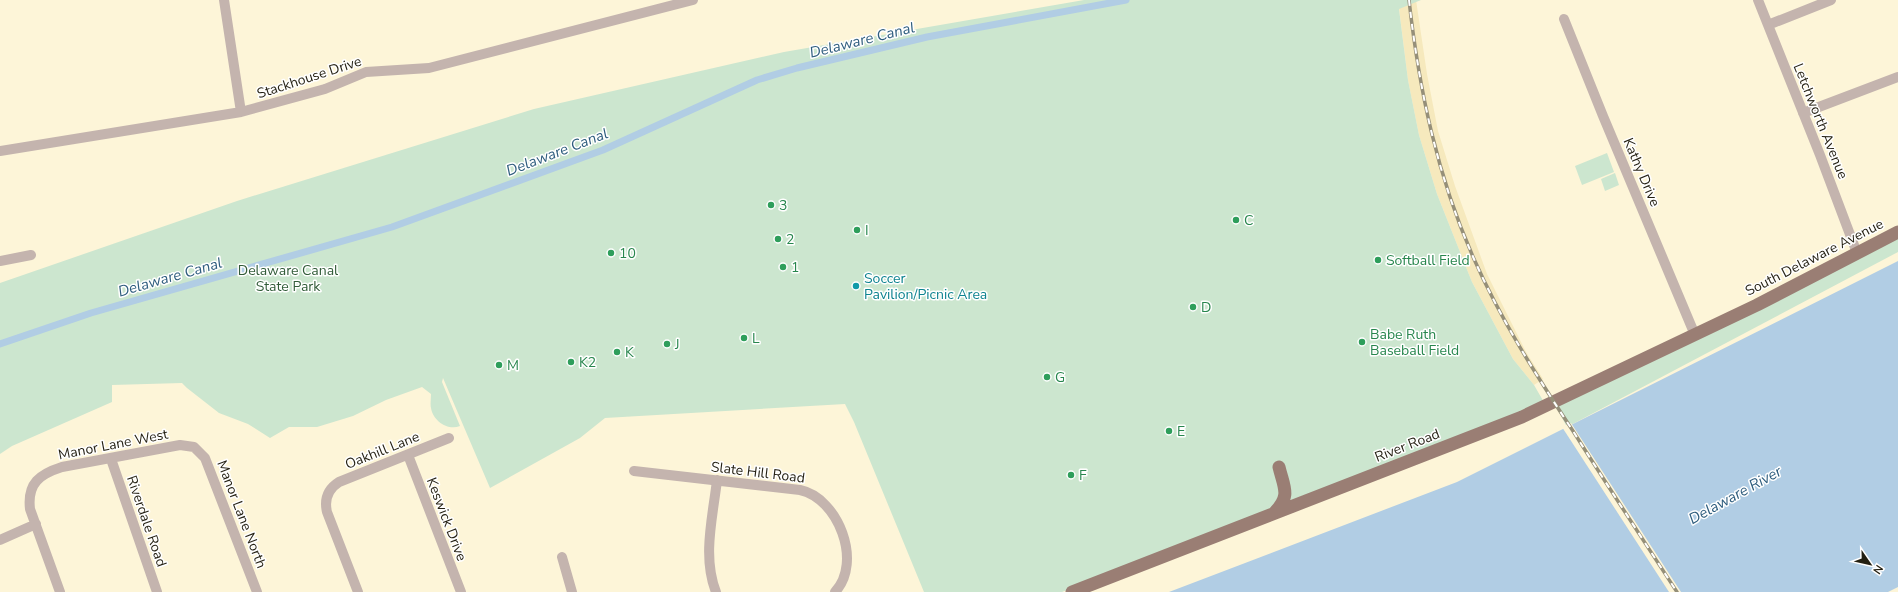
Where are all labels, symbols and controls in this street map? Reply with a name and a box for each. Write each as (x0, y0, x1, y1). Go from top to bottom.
water label: Delaware Canal (807, 17, 917, 63)
street label: Stackhouse Drive (254, 52, 364, 103)
street label: Letchworth Avenue (1789, 61, 1852, 182)
water label: Delaware Canal (503, 123, 611, 181)
street label: Kathy Drive (1619, 135, 1665, 209)
place label: 3 (779, 196, 787, 215)
marker: 3 (766, 200, 776, 210)
place label: C (1244, 211, 1253, 230)
street label: South Delaware Avenue (1742, 214, 1887, 301)
marker: C (1231, 215, 1241, 225)
place label: I (865, 221, 869, 240)
marker: I (852, 225, 862, 235)
place label: 2 (786, 230, 794, 249)
marker: 2 (773, 234, 783, 244)
place label: 10 (619, 244, 636, 263)
marker: 10 (606, 248, 616, 258)
place label: Softball Field (1386, 251, 1470, 270)
water label: Delaware Canal (115, 253, 225, 301)
marker: Softball Field (1373, 255, 1383, 265)
place label: 1 (791, 258, 799, 277)
park label: Delaware Canal State Park (238, 261, 339, 296)
marker: 1 (778, 262, 788, 272)
place label: Soccer Pavilion/Picnic Area (864, 269, 987, 304)
marker: Soccer Pavilion/Picnic Area (851, 281, 861, 291)
place label: D (1201, 298, 1211, 317)
marker: D (1188, 302, 1198, 312)
place label: Babe Ruth Baseball Field (1370, 325, 1459, 360)
place label: L (752, 329, 760, 348)
marker: L (739, 333, 749, 343)
place label: J (674, 335, 680, 354)
marker: Babe Ruth Baseball Field (1357, 337, 1367, 347)
marker: J (662, 339, 672, 349)
place label: K (625, 343, 634, 362)
marker: K (612, 347, 622, 357)
place label: K2 (579, 353, 596, 372)
place label: M (507, 356, 519, 375)
marker: K2 (566, 357, 576, 367)
marker: M (494, 360, 504, 370)
place label: G (1055, 368, 1065, 387)
marker: G (1042, 372, 1052, 382)
place label: E (1177, 422, 1185, 441)
street label: River Road (1372, 424, 1442, 467)
street label: Manor Lane West (57, 425, 170, 464)
marker: E (1164, 426, 1174, 436)
street label: Oakhill Lane (342, 427, 422, 474)
street label: Manor Lane North (212, 457, 271, 571)
street label: Slate Hill Road (710, 457, 806, 488)
water label: Delaware River (1685, 461, 1786, 529)
place label: F (1079, 466, 1087, 485)
marker: F (1066, 470, 1076, 480)
street label: Riverdale Road (122, 473, 171, 569)
street label: Keswick Drive (422, 475, 471, 564)
north arrow (1850, 544, 1890, 584)
text: N (1869, 562, 1886, 577)

